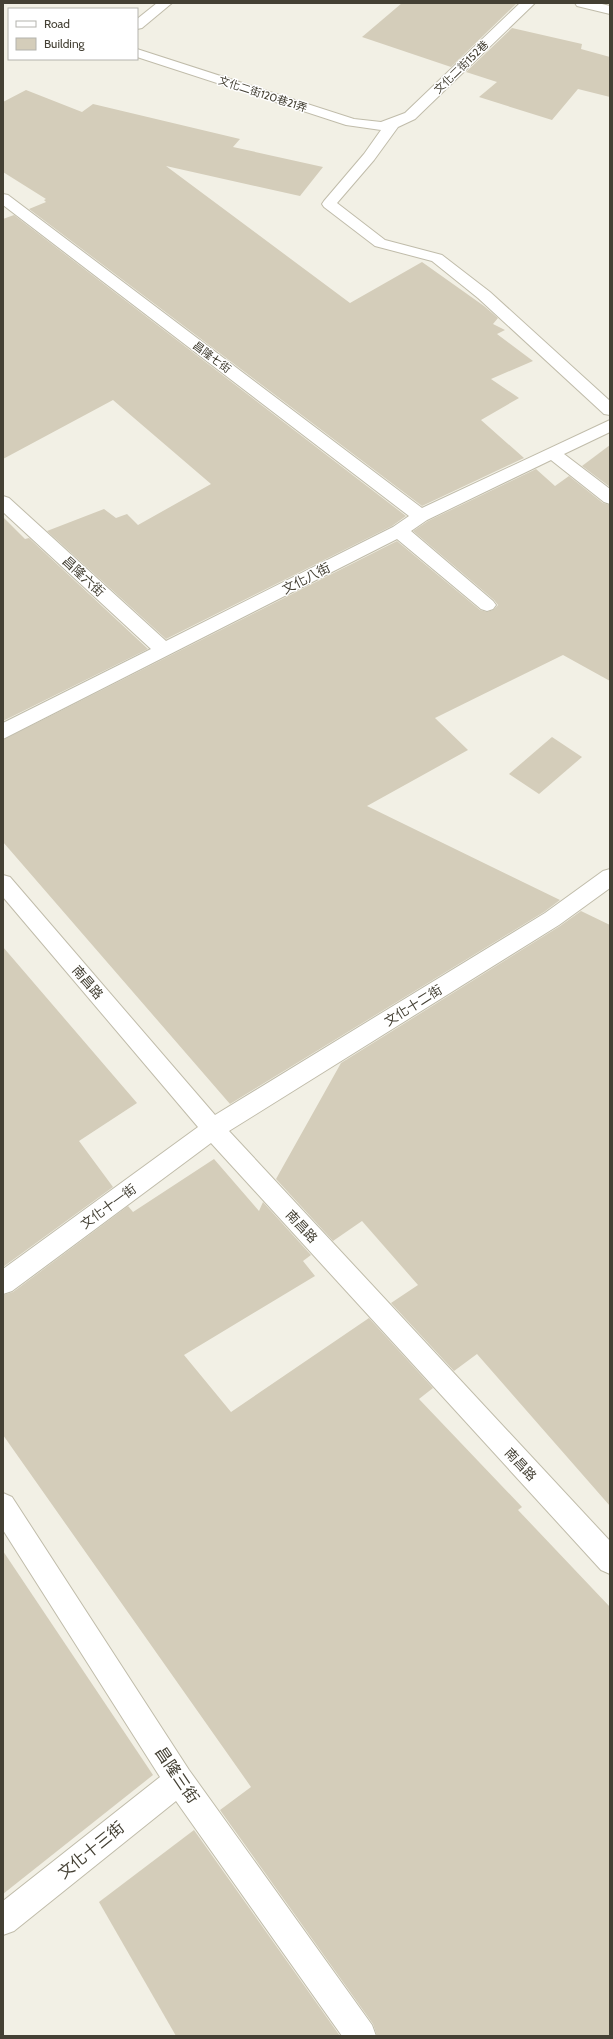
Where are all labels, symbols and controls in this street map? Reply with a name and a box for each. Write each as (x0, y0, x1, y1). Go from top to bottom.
legend (8, 8, 138, 60)
text: Road (44, 16, 70, 31)
text: Building (44, 36, 86, 51)
street label: 文化二街152巷 (431, 38, 491, 96)
street label: 文化二街120巷21弄 (217, 73, 309, 115)
street label: 昌隆七街 (190, 338, 234, 376)
street label: 昌隆六街 (60, 552, 108, 600)
street label: 文化八街 (279, 559, 333, 597)
street label: 南昌路 (69, 962, 107, 1002)
street label: 文化十二街 (381, 981, 445, 1029)
street label: 文化十一街 (77, 1180, 139, 1232)
street label: 南昌路 (283, 1206, 321, 1246)
street label: 南昌路 (502, 1444, 540, 1484)
street label: 昌隆三街 (151, 1743, 203, 1807)
street label: 文化十三街 (54, 1817, 128, 1883)

